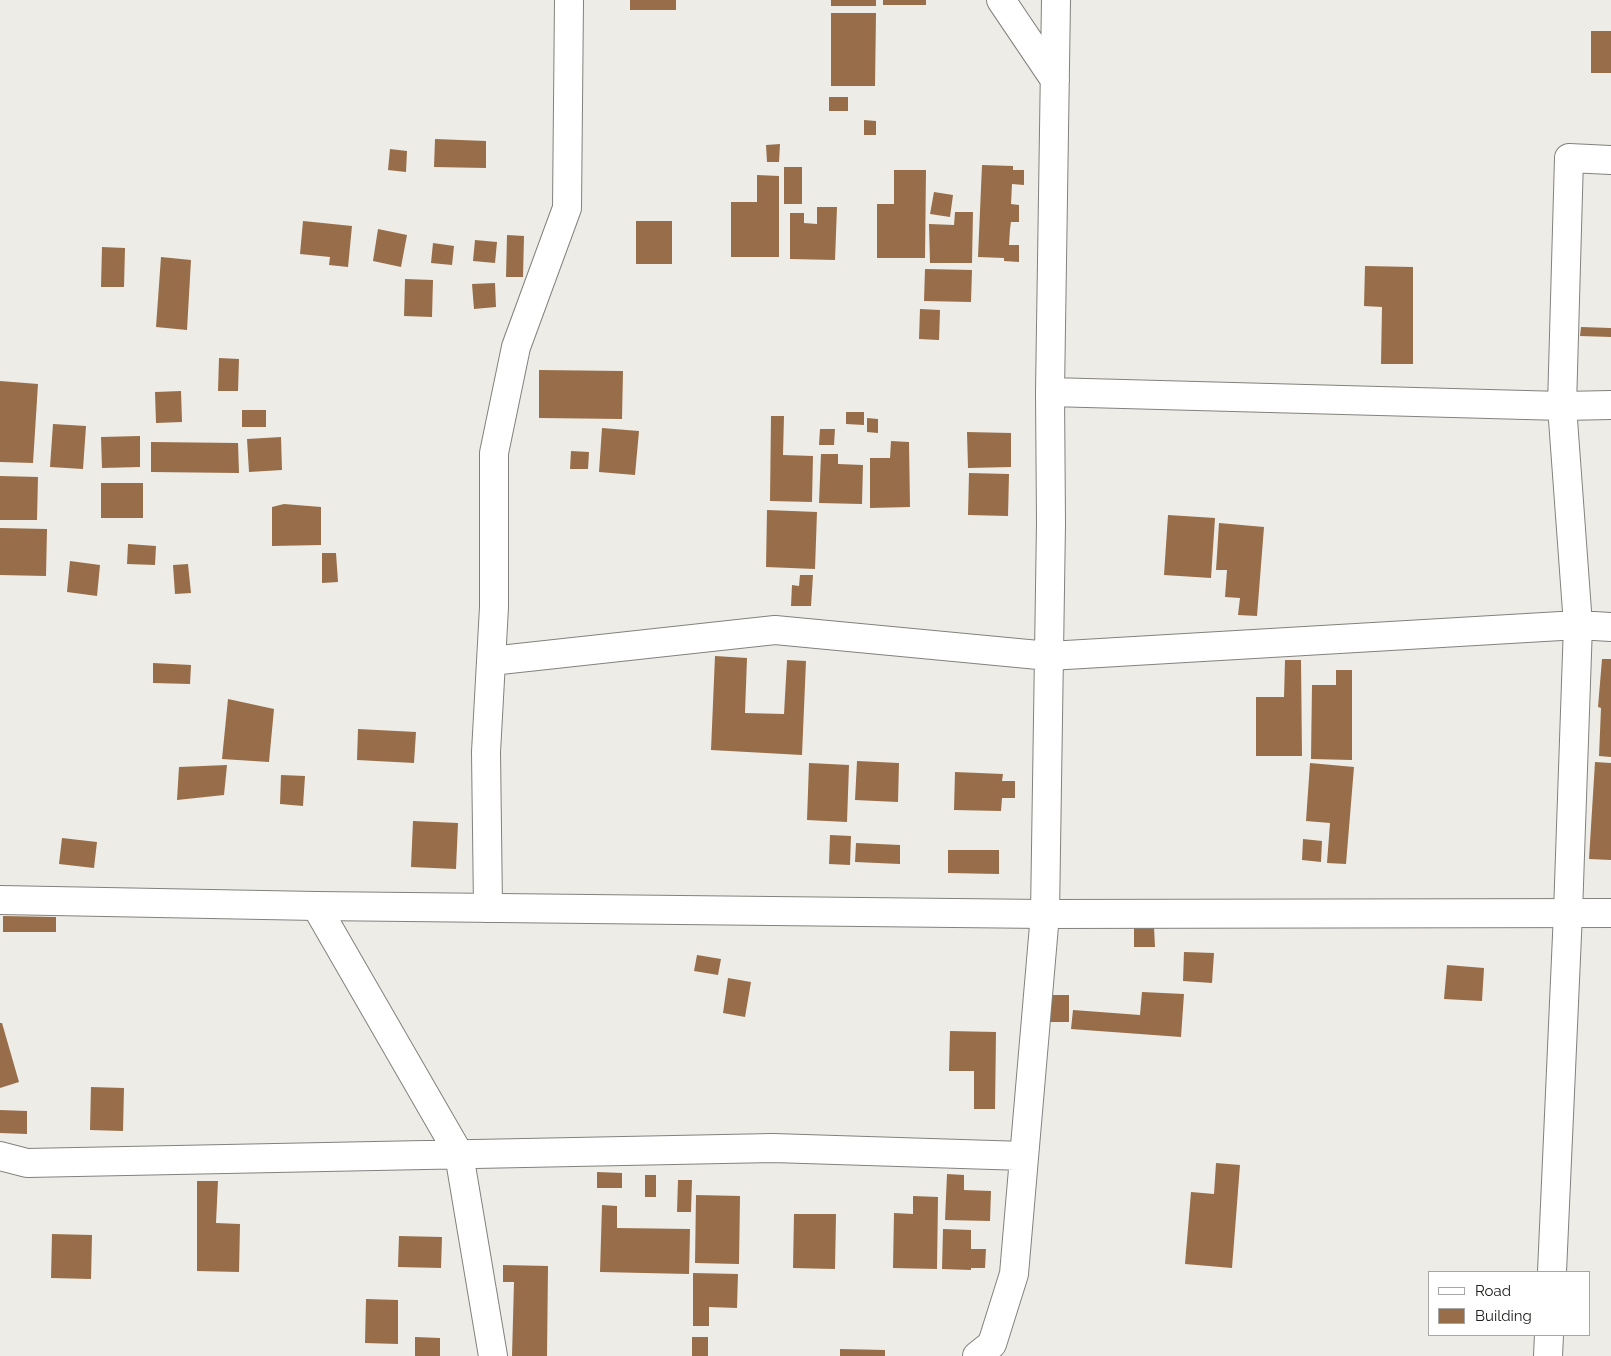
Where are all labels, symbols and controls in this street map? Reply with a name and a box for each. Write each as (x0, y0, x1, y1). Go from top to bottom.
legend (1428, 1271, 1591, 1336)
text: Road (1475, 1282, 1511, 1300)
text: Building (1475, 1307, 1532, 1325)

